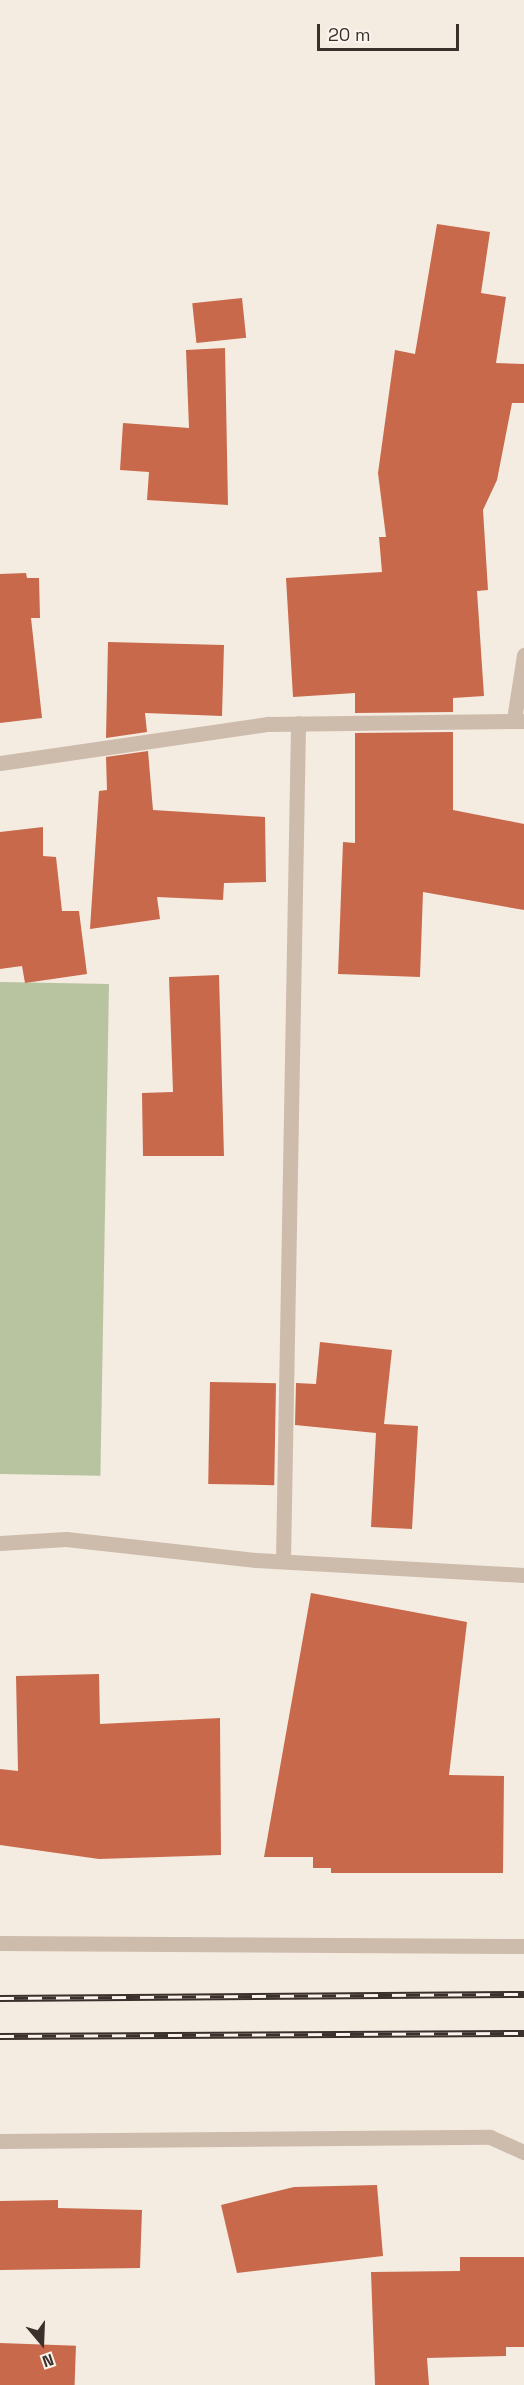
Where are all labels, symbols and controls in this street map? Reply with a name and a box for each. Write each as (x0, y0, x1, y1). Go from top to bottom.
scale bar (320, 12, 462, 50)
text: 20 m (328, 23, 371, 46)
north arrow (12, 2313, 72, 2373)
text: N (40, 2349, 57, 2372)

